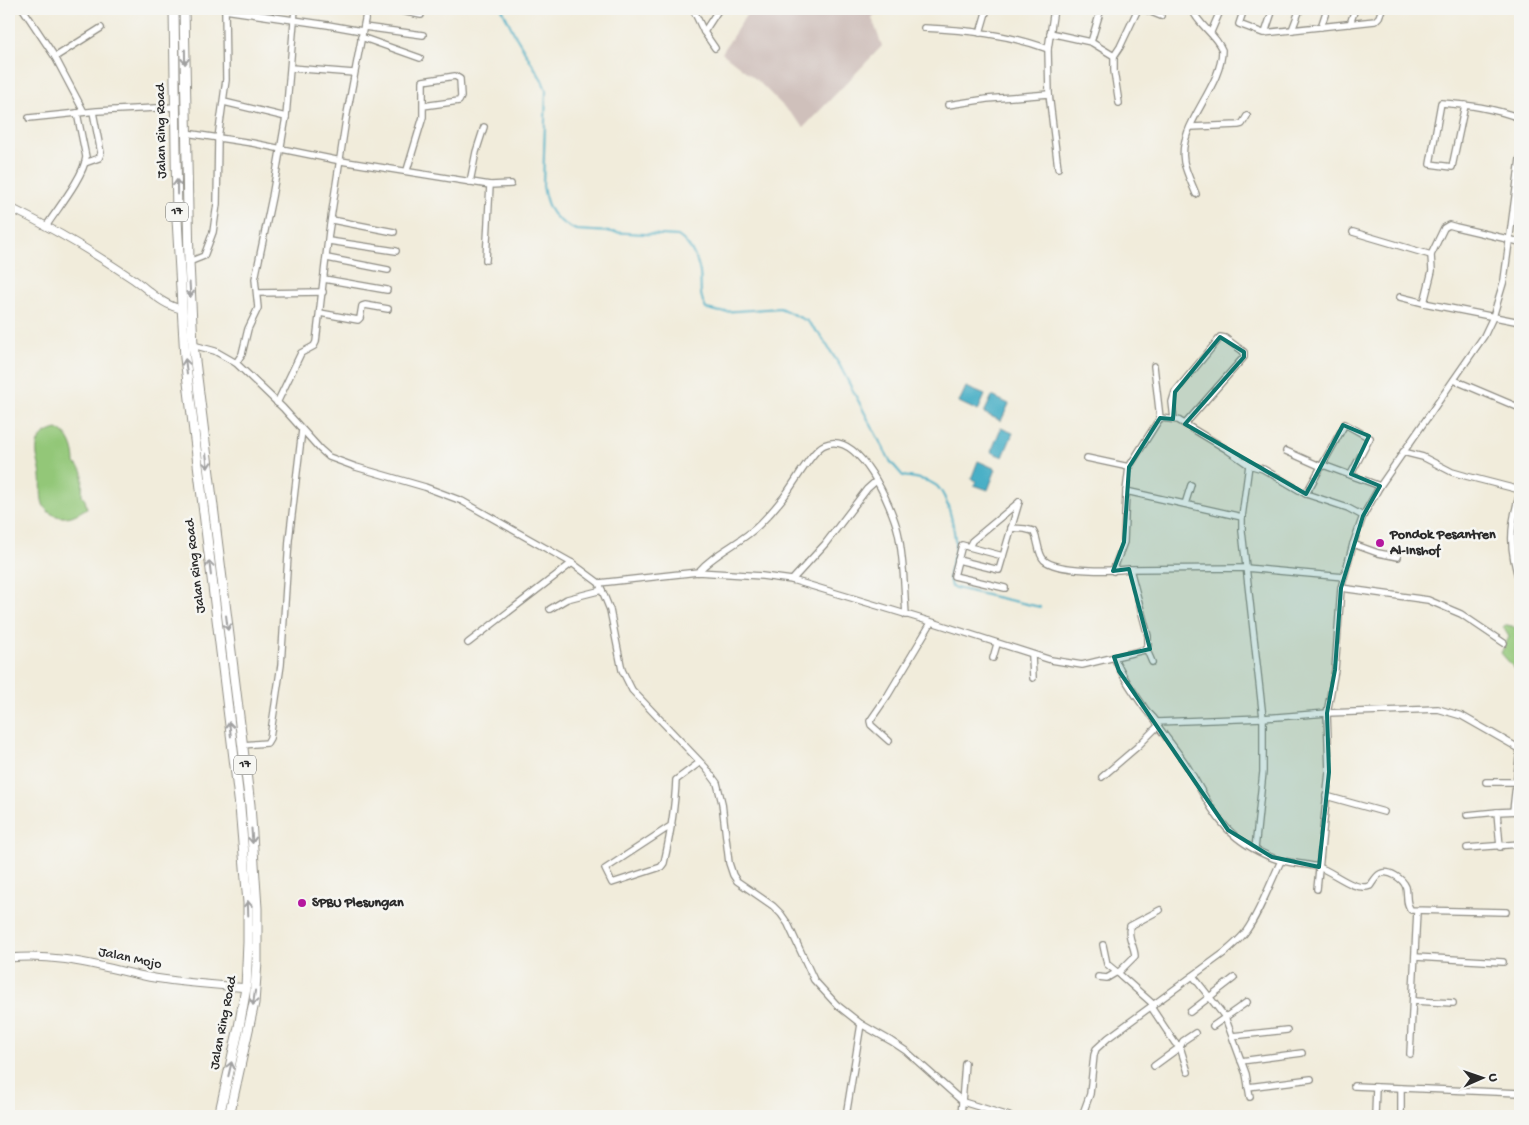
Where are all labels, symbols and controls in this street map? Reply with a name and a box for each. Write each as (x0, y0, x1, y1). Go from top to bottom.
one-way arrow (180, 49, 190, 65)
street label: Jalan Ring Road (153, 82, 171, 179)
one-way arrow (172, 179, 182, 195)
road number: 17 (166, 202, 188, 222)
one-way arrow (186, 282, 195, 298)
one-way arrow (181, 359, 191, 375)
one-way arrow (202, 453, 212, 469)
street label: Jalan Ring Road (182, 516, 210, 614)
place label: Pondok Pesantren Al-Inshof (1389, 527, 1496, 560)
marker: Pondok Pesantren Al-Inshof (1374, 537, 1386, 549)
one-way arrow (205, 560, 215, 576)
one-way arrow (222, 614, 232, 630)
one-way arrow (225, 721, 235, 737)
road number: 17 (234, 756, 256, 774)
one-way arrow (248, 828, 257, 844)
place label: SPBU Plesungan (312, 895, 404, 912)
marker: SPBU Plesungan (296, 897, 308, 909)
one-way arrow (243, 900, 252, 916)
street label: Jalan Mojo (97, 944, 163, 974)
street label: Jalan Ring Road (207, 973, 242, 1071)
one-way arrow (249, 990, 259, 1006)
north arrow (1456, 1052, 1506, 1102)
one-way arrow (226, 1061, 235, 1077)
text: U (1484, 1073, 1501, 1082)

